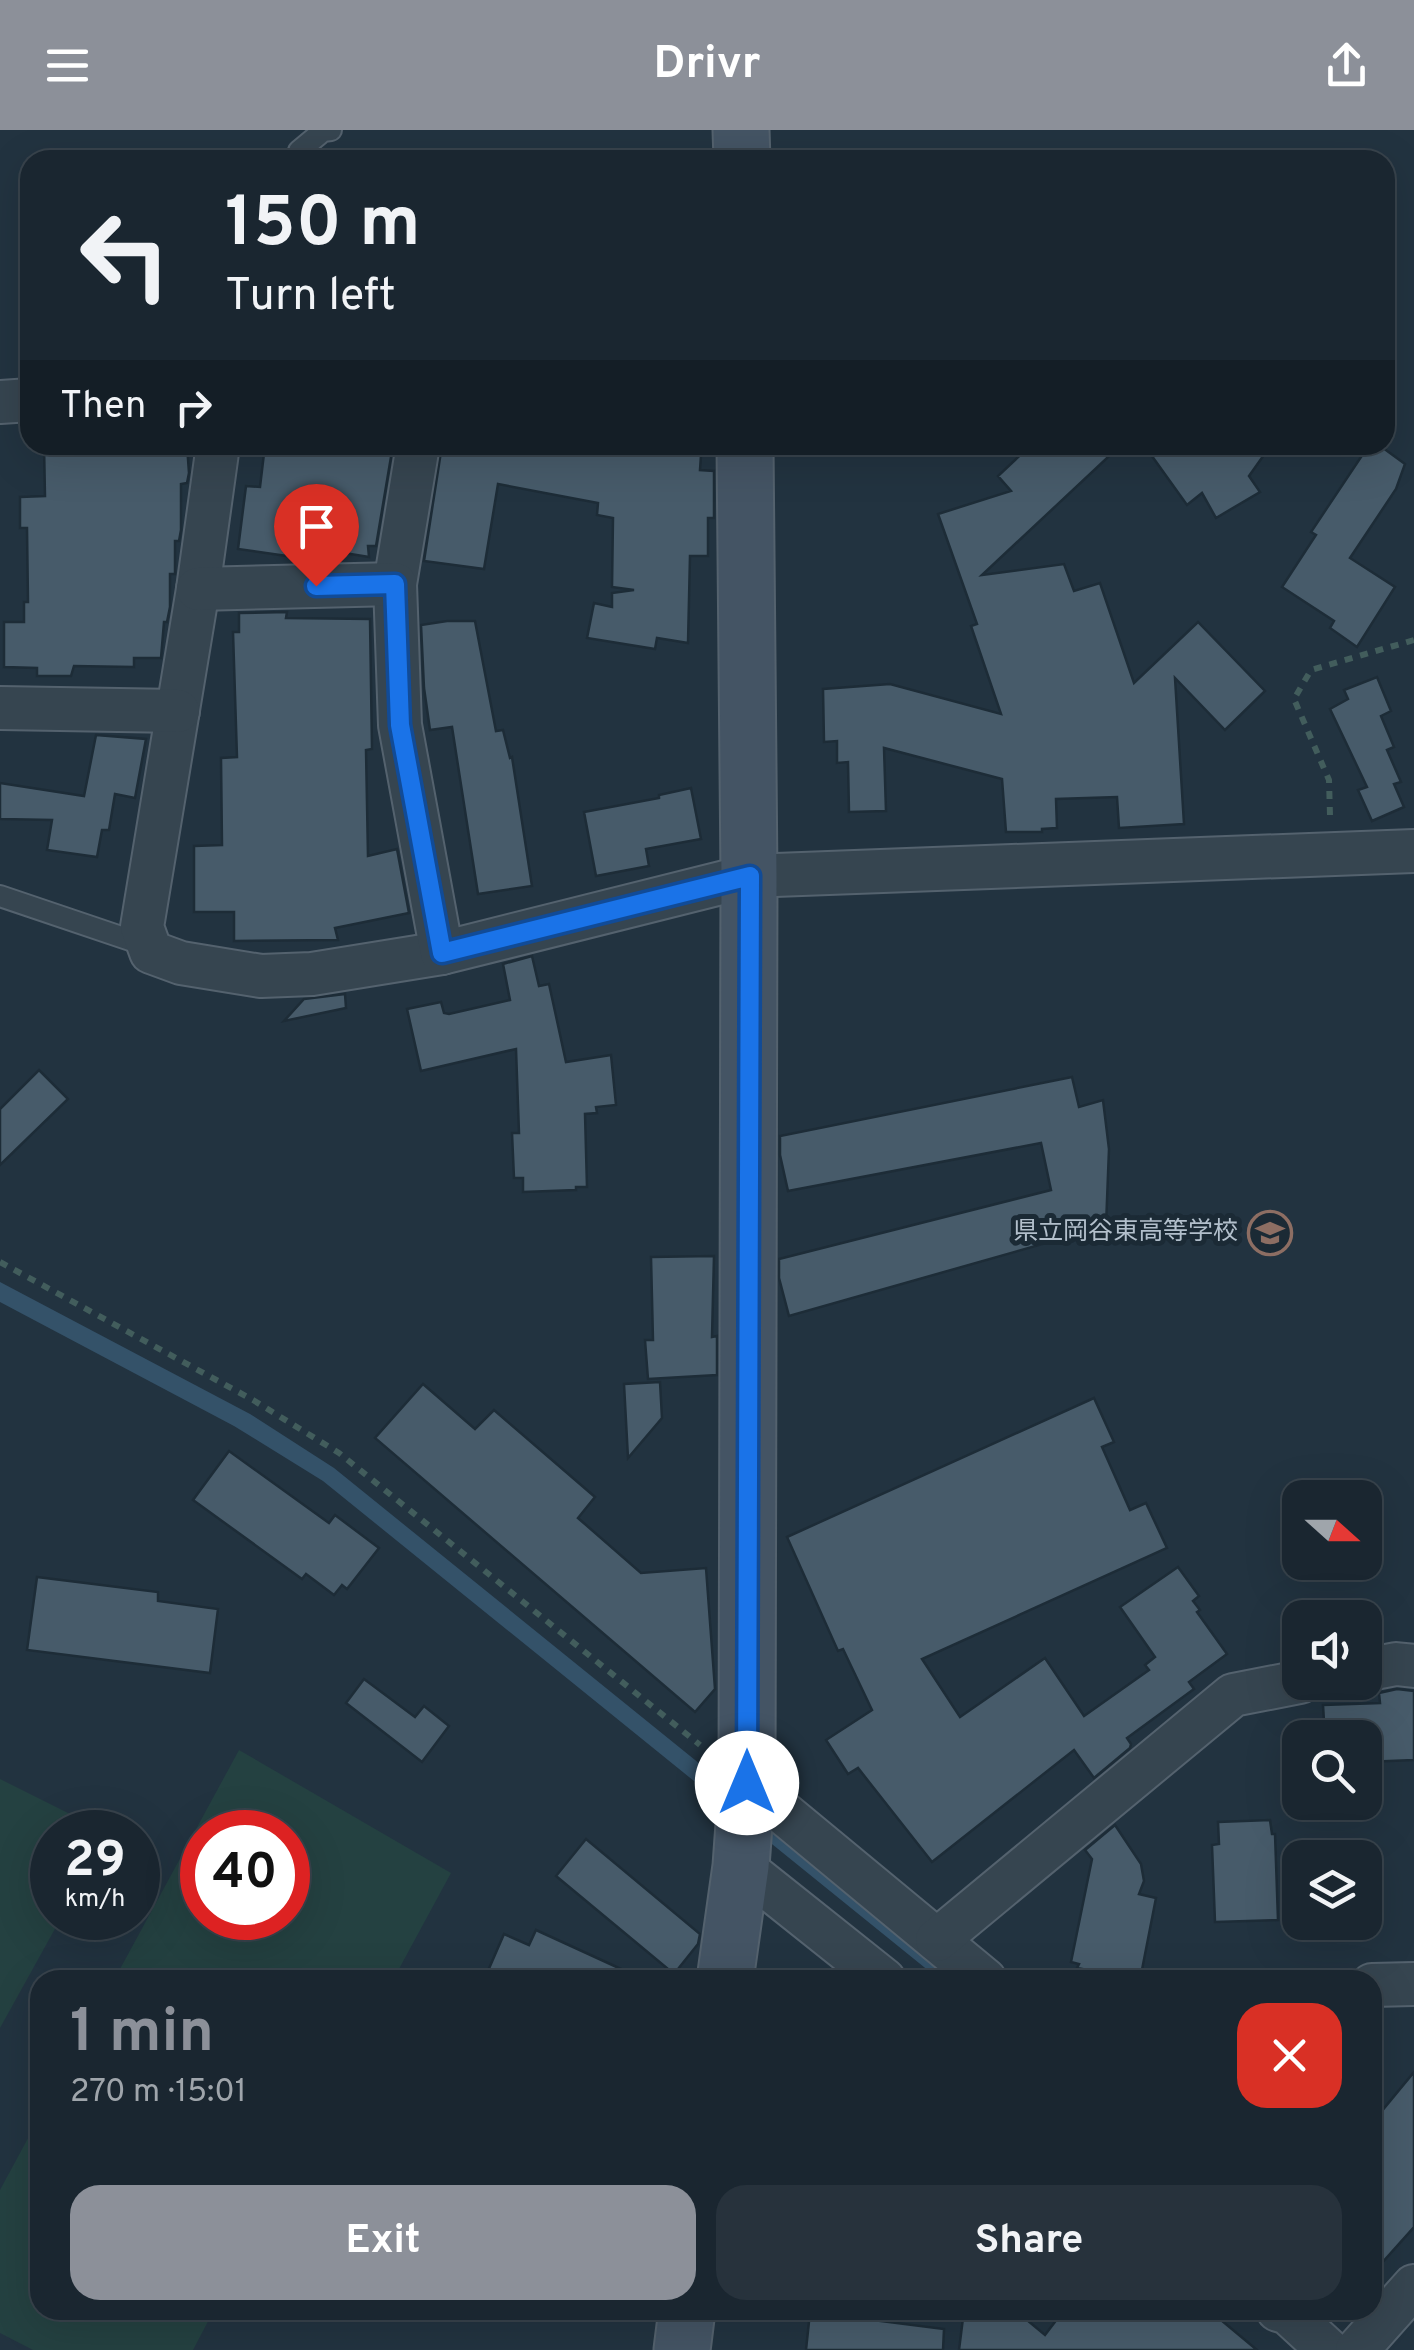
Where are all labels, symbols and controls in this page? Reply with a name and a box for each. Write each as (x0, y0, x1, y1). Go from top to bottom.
text: Drivr (653, 37, 761, 94)
icon: menu (40, 38, 95, 93)
icon: share (1319, 38, 1374, 93)
text: 150 m (225, 182, 420, 271)
icon: left (60, 190, 190, 320)
text: Turn left (225, 269, 396, 326)
icon: right (166, 380, 221, 435)
text: Then (60, 383, 146, 432)
pin (274, 484, 359, 587)
icon: arrive (289, 499, 344, 554)
school or university icon: 県立岡谷東高等学校 (1247, 1210, 1293, 1256)
place label: 県立岡谷東高等学校 (1013, 1217, 1238, 1249)
north arrow (1282, 1480, 1382, 1580)
map controls (1282, 1480, 1382, 1940)
button: sound (1282, 1600, 1382, 1700)
button: search (1282, 1720, 1382, 1820)
position arrow (695, 1731, 799, 1835)
speed limit sign: 40 (180, 1810, 310, 1940)
text: 29 (64, 1831, 126, 1894)
button: layers (1282, 1840, 1382, 1940)
text: km/h (65, 1884, 125, 1916)
text: 1 min (70, 1997, 214, 2073)
button: close (1237, 2003, 1342, 2108)
text: 270 m · 15:01 (70, 2073, 247, 2113)
button: Exit (70, 2185, 696, 2300)
button: Share (716, 2185, 1342, 2300)

